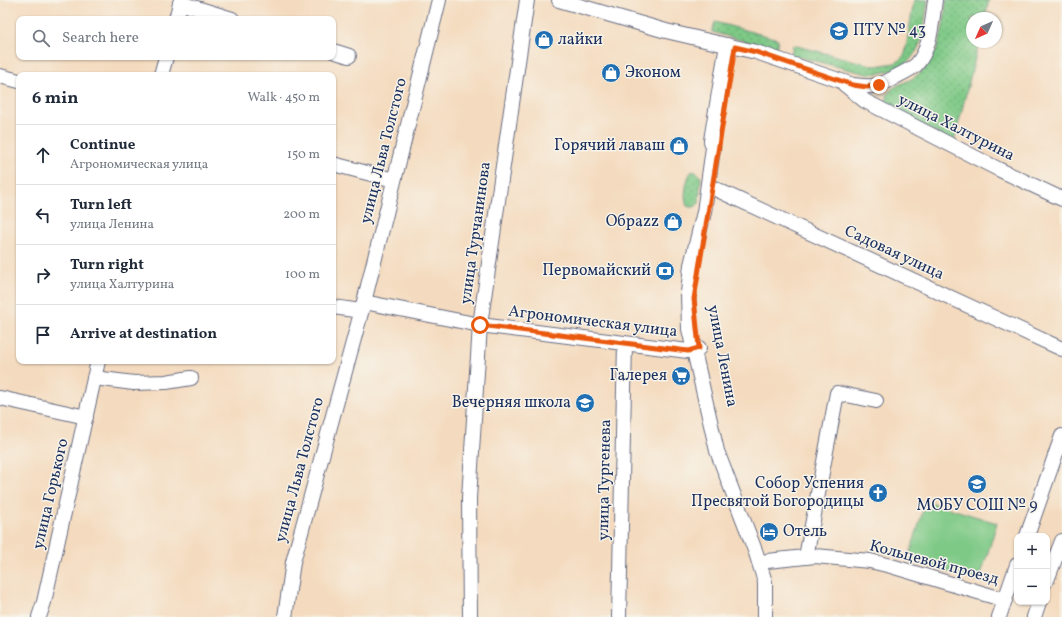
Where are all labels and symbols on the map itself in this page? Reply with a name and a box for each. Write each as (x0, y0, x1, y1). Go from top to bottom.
north arrow (966, 12, 1002, 48)
school or university icon: ПТУ № 43 (828, 20, 850, 42)
place label: ПТУ № 43 (853, 20, 926, 42)
shop icon: лайки (533, 29, 555, 51)
place label: лайки (558, 29, 603, 51)
shop icon: Эконом (600, 62, 622, 84)
place label: Эконом (625, 62, 681, 84)
street label: улица Льва Толстого (355, 76, 413, 226)
route end (870, 76, 888, 94)
street label: улица Халтурина (894, 89, 1018, 167)
place label: Горячий лаваш (554, 135, 665, 157)
shop icon: Горячий лаваш (668, 135, 690, 157)
street label: улица Турчанинова (455, 160, 497, 306)
place label: Обраzz (606, 211, 659, 233)
shop icon: Обраzz (662, 211, 684, 233)
street label: Садовая улица (841, 220, 947, 286)
place label: Первомайский (542, 260, 651, 282)
bank icon: Первомайский (654, 260, 676, 282)
street label: Агрономическая улица (507, 301, 679, 343)
street label: улица Ленина (701, 303, 743, 409)
route start (471, 316, 489, 334)
place label: Галерея (610, 365, 667, 387)
supermarket icon: Галерея (670, 365, 692, 387)
place label: Вечерняя школа (452, 392, 571, 414)
school or university icon: Вечерняя школа (574, 392, 596, 414)
street label: улица Льва Толстого (270, 395, 330, 545)
street label: улица Тургенева (593, 419, 617, 541)
street label: улица Горького (28, 436, 74, 552)
place label: Собор Успения Пресвятой Богородицы (691, 473, 864, 513)
school or university icon: МОБУ СОШ № 9 (966, 473, 988, 495)
church icon: Собор Успения Пресвятой Богородицы (867, 482, 889, 504)
place label: МОБУ СОШ № 9 (917, 495, 1037, 517)
hotel icon: Отель (758, 521, 780, 543)
place label: Отель (783, 521, 827, 543)
street label: Кольцевой проезд (867, 535, 1001, 591)

